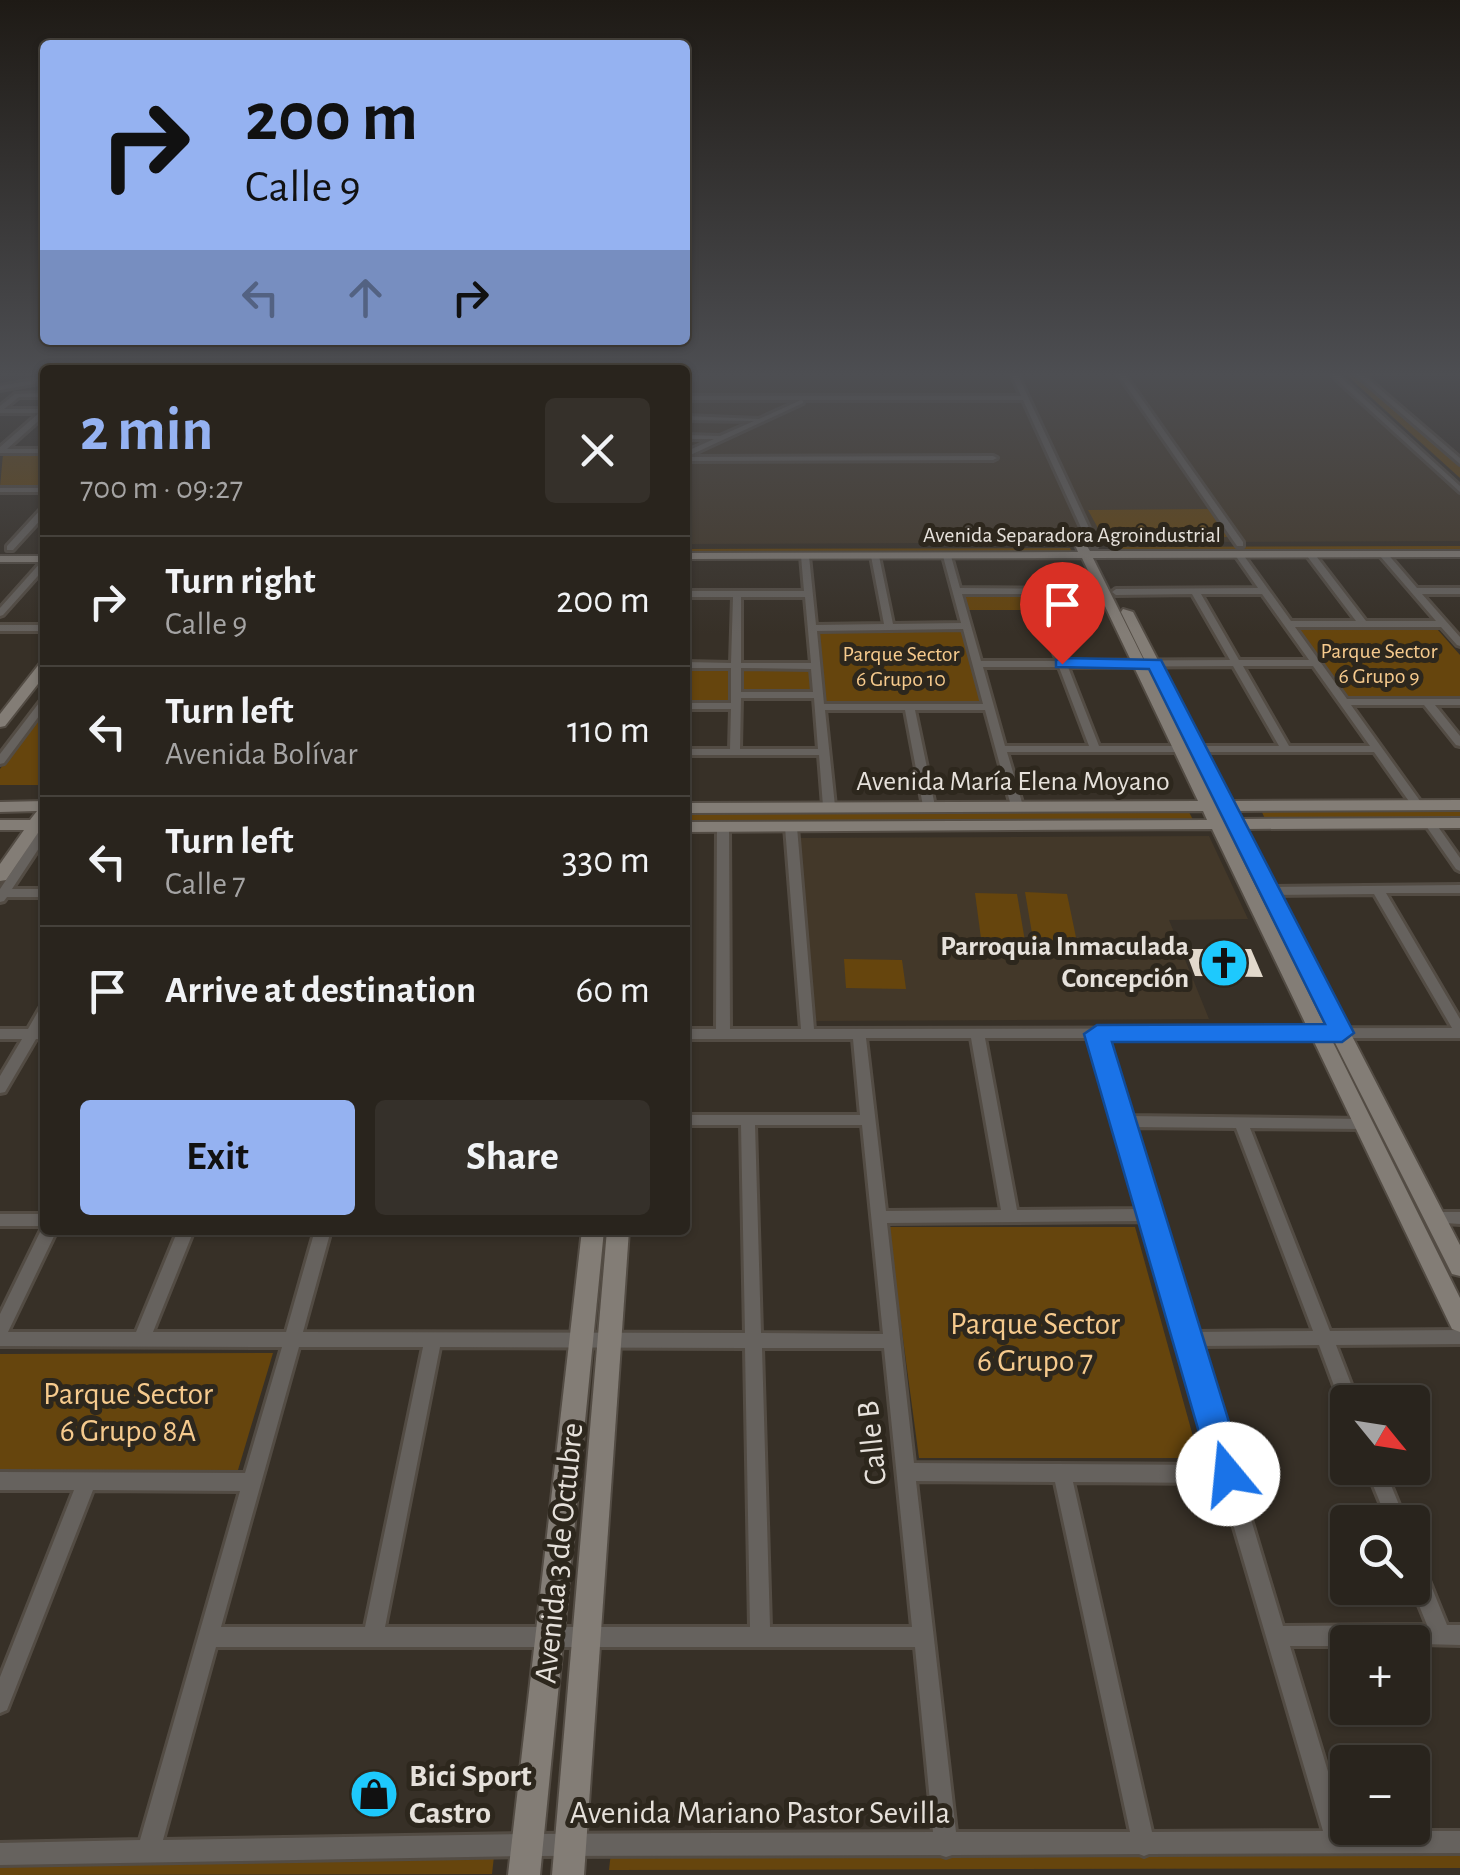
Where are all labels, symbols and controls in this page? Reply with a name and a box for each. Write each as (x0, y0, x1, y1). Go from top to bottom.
icon: right (80, 80, 210, 210)
text: 200 m (245, 83, 418, 153)
text: Calle 9 (245, 165, 361, 210)
icon: left (233, 270, 288, 325)
icon: ahead (338, 270, 393, 325)
icon: right (443, 270, 498, 325)
button: close (545, 398, 650, 503)
text: 2 min (80, 401, 213, 461)
text: 700 m · 09:27 (80, 472, 243, 504)
street label: Avenida Separadora Agroindustrial (923, 524, 1221, 546)
pin (1020, 562, 1105, 665)
text: Turn right (165, 563, 315, 601)
icon: right (80, 574, 135, 629)
icon: arrive (1035, 577, 1090, 632)
text: 200 m (556, 582, 650, 620)
text: Calle 9 (165, 608, 247, 640)
park label: Parque Sector 6 Grupo 9 (1320, 640, 1438, 687)
park label: Parque Sector 6 Grupo 10 (842, 643, 960, 690)
text: Turn left (165, 693, 293, 731)
icon: left (80, 704, 135, 759)
text: 110 m (567, 712, 650, 750)
text: Avenida Bolívar (165, 738, 358, 770)
street label: Avenida María Elena Moyano (856, 768, 1170, 796)
text: Turn left (165, 823, 293, 861)
icon: left (80, 834, 135, 889)
text: 330 m (562, 842, 650, 880)
text: Calle 7 (165, 868, 246, 900)
place label: Parroquia Inmaculada Concepción (940, 933, 1189, 993)
church icon: Parroquia Inmaculada Concepción (1198, 937, 1250, 989)
icon: arrive (80, 964, 135, 1019)
text: Arrive at destination (165, 972, 476, 1010)
text: 60 m (575, 972, 650, 1010)
button: Exit (80, 1100, 355, 1215)
button: Share (375, 1100, 650, 1215)
park label: Parque Sector 6 Grupo 7 (950, 1308, 1121, 1377)
park label: Parque Sector 6 Grupo 8A (43, 1378, 214, 1447)
north arrow (1330, 1385, 1430, 1485)
map controls (1330, 1385, 1430, 1845)
street label: Calle B (852, 1399, 892, 1487)
street label: Avenida 3 de Octubre (529, 1421, 589, 1685)
position arrow (1176, 1422, 1280, 1526)
button: search (1330, 1505, 1430, 1605)
button: + (1330, 1625, 1430, 1725)
button: − (1330, 1745, 1430, 1845)
place label: Bici Sport Castro (409, 1760, 532, 1829)
shop icon: Bici Sport Castro (348, 1768, 400, 1820)
street label: Avenida Mariano Pastor Sevilla (570, 1797, 950, 1829)

